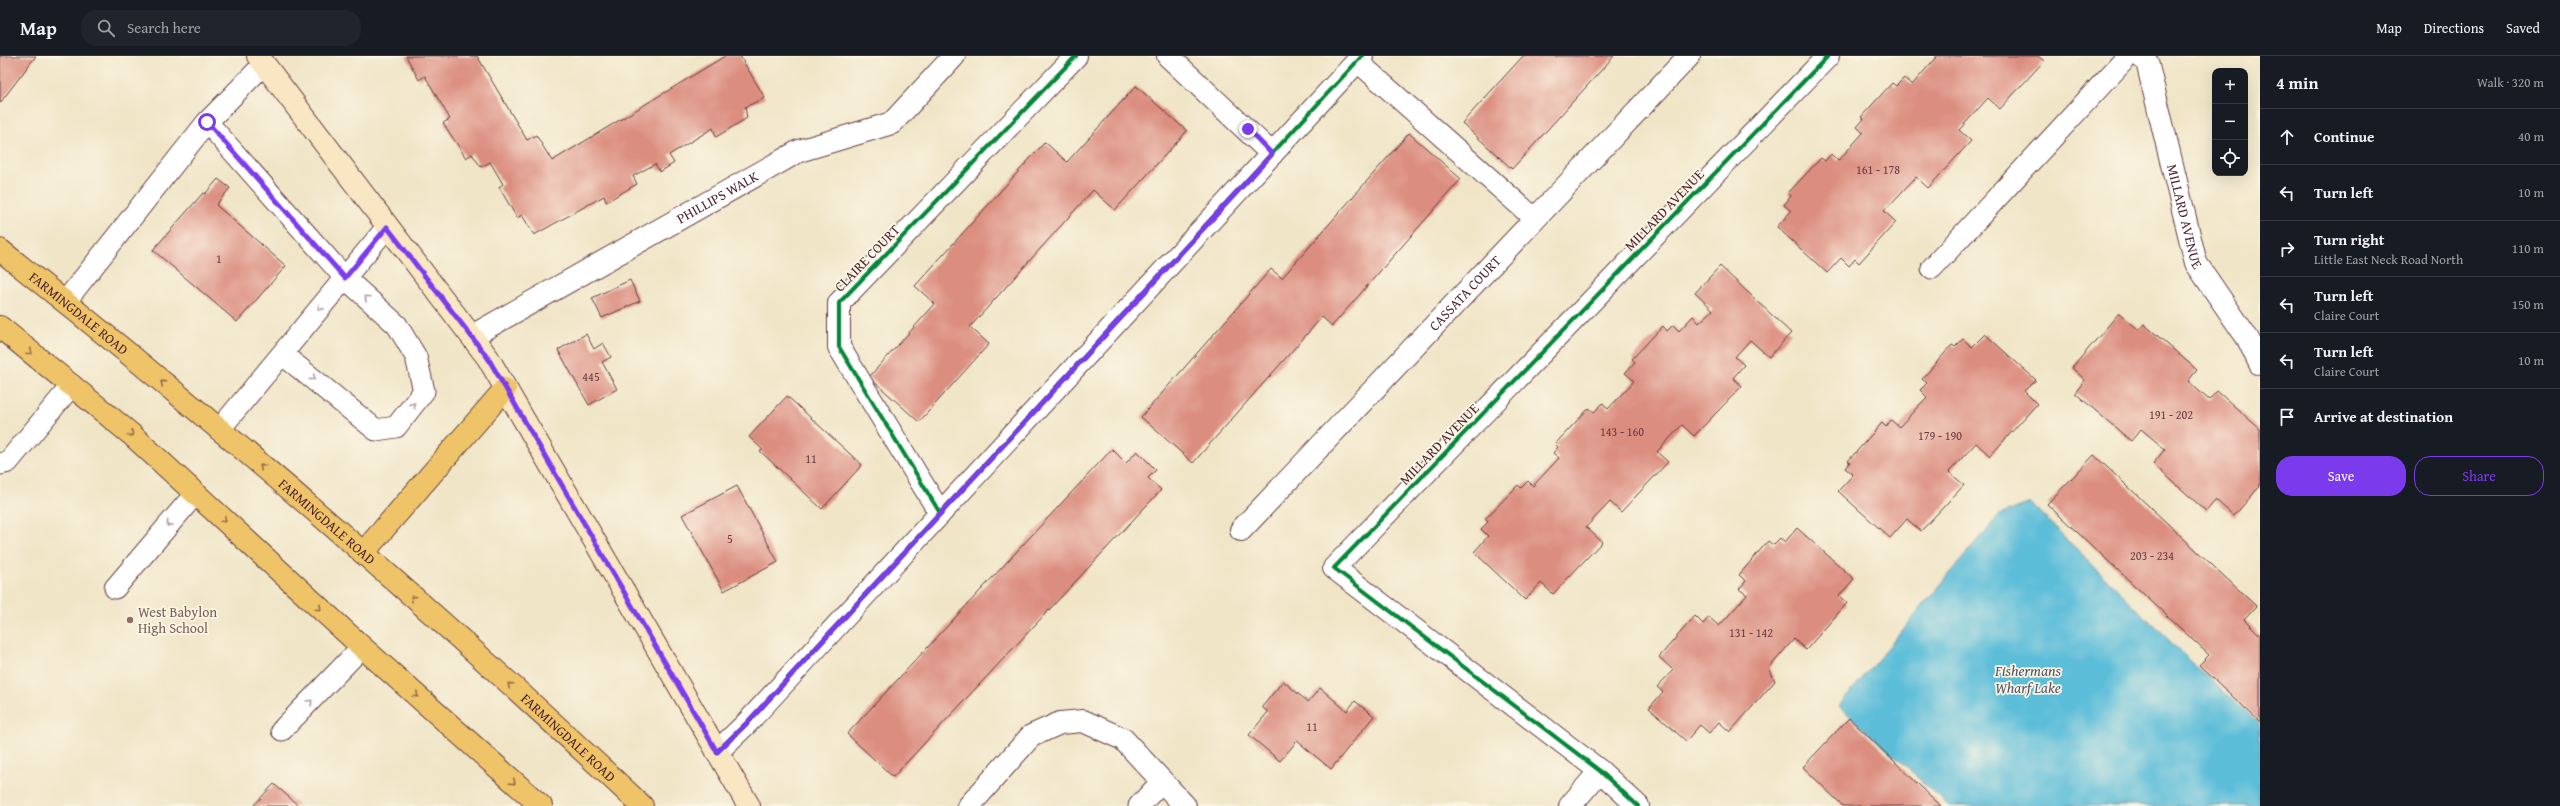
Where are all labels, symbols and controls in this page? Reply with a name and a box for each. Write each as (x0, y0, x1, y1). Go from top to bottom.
search box (81, 10, 361, 46)
text: Map (20, 14, 57, 42)
icon: search (95, 17, 117, 39)
text: Search here (127, 17, 201, 38)
text: Map (2376, 18, 2402, 38)
text: Directions (2424, 18, 2484, 38)
text: Saved (2506, 18, 2540, 38)
map controls (2212, 68, 2248, 176)
button: + (2212, 68, 2248, 104)
text: 4 min (2276, 70, 2318, 95)
text: Walk · 320 m (2477, 73, 2544, 92)
button: − (2212, 104, 2248, 140)
route start (198, 113, 216, 131)
route end (1239, 120, 1257, 138)
icon: ahead (2276, 126, 2298, 148)
text: Continue (2314, 126, 2375, 147)
text: 40 m (2518, 127, 2544, 146)
button: locate (2212, 140, 2248, 176)
house number: 161 - 178 (1856, 161, 1900, 178)
street label: MILLARD AVENUE (2162, 162, 2207, 273)
street label: MILLARD AVENUE (1620, 165, 1708, 255)
street label: PHILLIPS WALK (673, 166, 763, 228)
icon: left (2276, 182, 2298, 204)
text: Turn left (2314, 182, 2373, 203)
text: 10 m (2518, 183, 2544, 202)
street label: CLAIRE COURT (830, 220, 904, 296)
text: Turn right (2314, 229, 2385, 250)
icon: right (2276, 238, 2298, 260)
text: 110 m (2512, 239, 2544, 258)
house number: 1 (216, 250, 222, 267)
text: Little East Neck Road North (2314, 250, 2463, 269)
street label: CASSATA COURT (1424, 251, 1506, 335)
street label: FARMINGDALE ROAD (25, 267, 133, 360)
text: Turn left (2314, 285, 2373, 306)
icon: left (2276, 294, 2298, 316)
text: 150 m (2512, 295, 2544, 314)
one-way arrow (365, 296, 372, 303)
one-way arrow (318, 303, 325, 310)
text: Claire Court (2314, 306, 2379, 325)
text: Turn left (2314, 341, 2373, 362)
one-way arrow (26, 347, 33, 354)
icon: left (2276, 350, 2298, 372)
text: 10 m (2518, 351, 2544, 370)
text: Claire Court (2314, 362, 2379, 381)
house number: 445 (582, 368, 600, 385)
one-way arrow (308, 374, 315, 381)
one-way arrow (161, 380, 168, 387)
street label: MILLARD AVENUE (1395, 399, 1483, 489)
one-way arrow (408, 403, 415, 410)
house number: 191 - 202 (2149, 406, 2193, 423)
icon: arrive (2276, 406, 2298, 428)
text: Arrive at destination (2314, 406, 2453, 427)
house number: 143 - 160 (1600, 423, 1644, 440)
house number: 179 - 190 (1918, 427, 1962, 444)
one-way arrow (126, 430, 133, 437)
house number: 11 (805, 450, 817, 467)
button: Save (2276, 456, 2406, 496)
button: Share (2414, 456, 2544, 496)
one-way arrow (260, 465, 267, 472)
street label: FARMINGDALE ROAD (274, 474, 380, 569)
one-way arrow (219, 516, 226, 523)
one-way arrow (167, 519, 174, 526)
house number: 5 (727, 530, 733, 547)
house number: 203 - 234 (2130, 547, 2174, 564)
one-way arrow (411, 596, 418, 603)
place label: West Babylon High School (138, 602, 217, 638)
one-way arrow (315, 604, 322, 611)
marker: West Babylon High School (125, 615, 135, 625)
house number: 131 - 142 (1729, 624, 1773, 641)
water label: Fishermans Wharf Lake (1994, 660, 2062, 698)
one-way arrow (507, 683, 515, 690)
street label: FARMINGDALE ROAD (517, 689, 620, 786)
one-way arrow (411, 691, 419, 698)
one-way arrow (305, 699, 313, 707)
house number: 11 (1306, 718, 1318, 735)
one-way arrow (508, 777, 516, 784)

